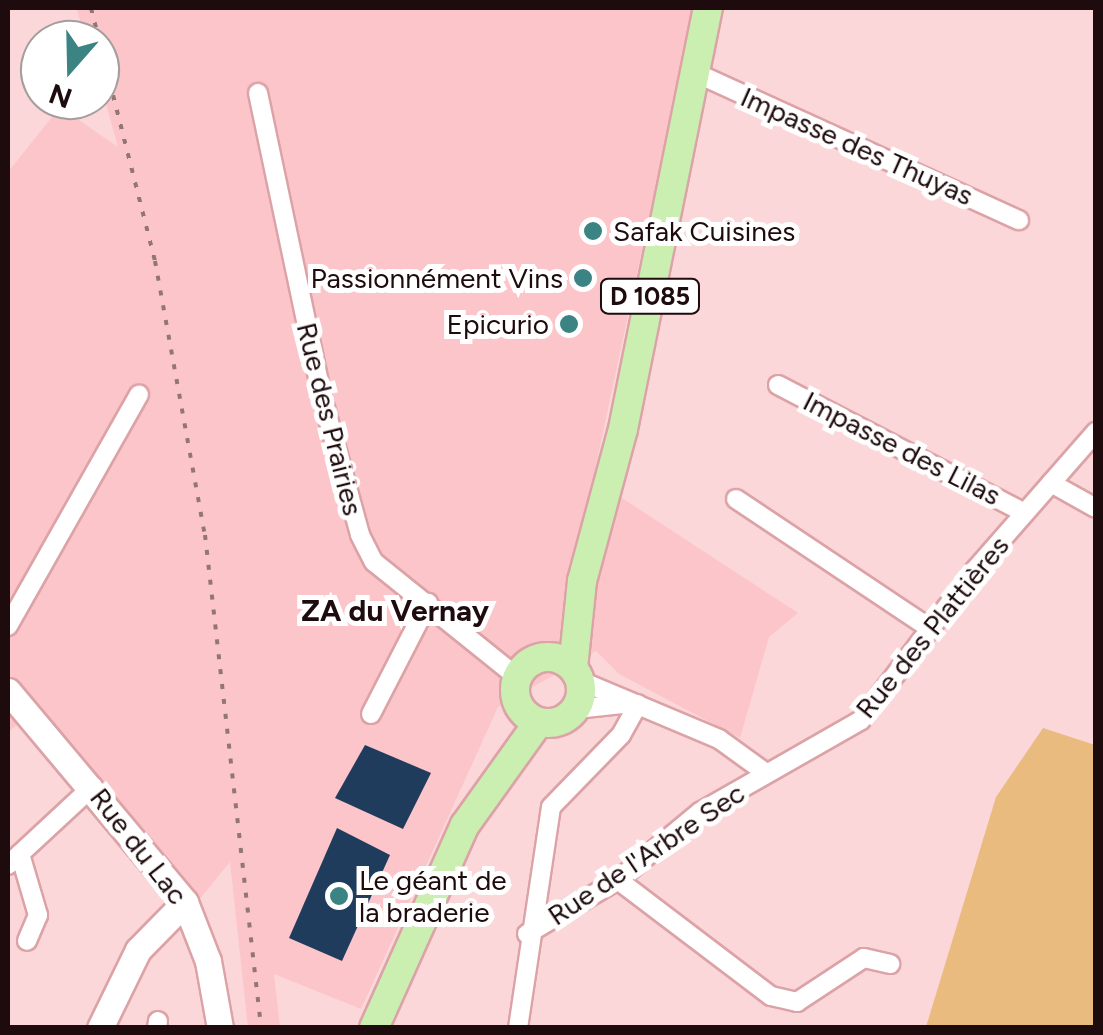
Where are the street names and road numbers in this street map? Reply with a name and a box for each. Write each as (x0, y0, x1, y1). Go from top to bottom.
street label: Impasse des Thuyas (736, 80, 978, 212)
road number: D 1085 (598, 276, 702, 316)
street label: Rue des Prairies (290, 319, 370, 519)
street label: Impasse des Lilas (798, 384, 1006, 512)
street label: Rue des Plattières (848, 529, 1016, 725)
street label: Rue de l'Arbre Sec (541, 776, 751, 932)
street label: Rue du Lac (83, 781, 195, 911)

